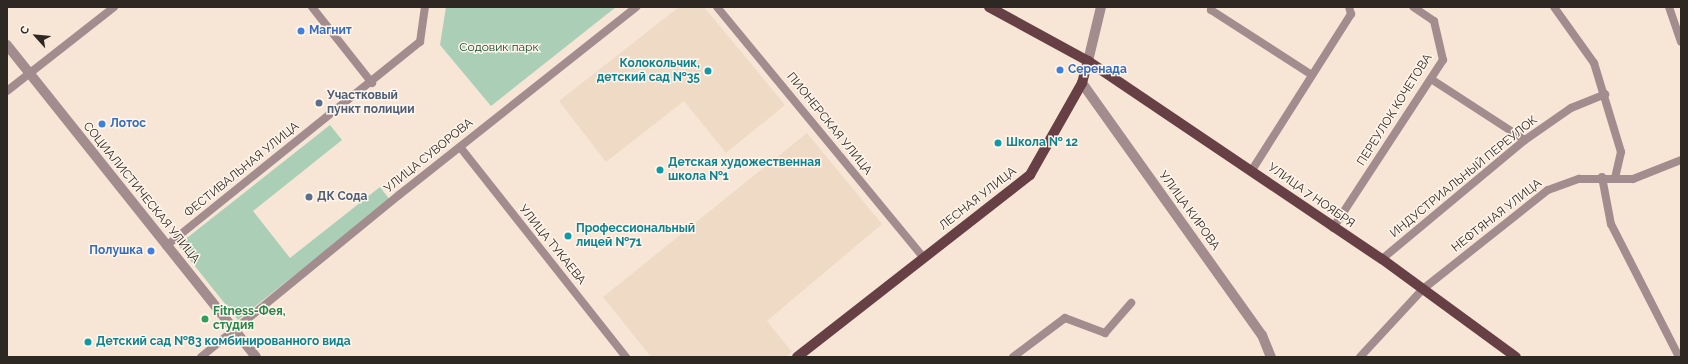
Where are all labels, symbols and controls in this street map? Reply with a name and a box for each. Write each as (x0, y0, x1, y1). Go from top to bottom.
north arrow (16, 16, 56, 56)
text: С (17, 24, 32, 37)
place label: Магнит (309, 24, 352, 38)
marker: Магнит (296, 26, 306, 36)
park label: Содовик парк (459, 41, 539, 55)
street label: ПЕРЕУЛОК КОЧЕТОВА (1355, 51, 1435, 169)
place label: Колокольчик, детский сад №35 (597, 57, 700, 85)
place label: Серенада (1068, 63, 1127, 77)
marker: Серенада (1055, 65, 1065, 75)
marker: Колокольчик, детский сад №35 (703, 66, 713, 76)
street label: ПИОНЕРСКАЯ УЛИЦА (783, 70, 875, 178)
place label: Участковый пункт полиции (327, 89, 415, 117)
marker: Участковый пункт полиции (314, 98, 324, 108)
street label: ИНДУСТРИАЛЬНЫЙ ПЕРЕУЛОК (1387, 113, 1541, 241)
street label: УЛИЦА СУВОРОВА (382, 116, 476, 196)
place label: Лотос (110, 117, 146, 131)
marker: Лотос (97, 119, 107, 129)
street label: ФЕСТИВАЛЬНАЯ УЛИЦА (182, 119, 302, 221)
street label: СОЦИАЛИСТИЧЕСКАЯ УЛИЦА (80, 120, 202, 266)
place label: Школа № 12 (1006, 136, 1078, 150)
marker: Школа № 12 (993, 138, 1003, 148)
place label: Детская художественная школа №1 (668, 156, 821, 184)
street label: УЛИЦА 7 НОЯБРЯ (1265, 161, 1357, 231)
street label: ЛЕСНАЯ УЛИЦА (937, 164, 1019, 234)
marker: Детская художественная школа №1 (655, 165, 665, 175)
street label: УЛИЦА КИРОВА (1155, 169, 1223, 253)
street label: НЕФТЯНАЯ УЛИЦА (1449, 176, 1545, 256)
place label: ДК Сода (317, 190, 368, 204)
marker: ДК Сода (304, 192, 314, 202)
street label: УЛИЦА ТУКАЕВА (515, 202, 589, 288)
place label: Профессиональный лицей №71 (576, 222, 695, 250)
marker: Профессиональный лицей №71 (563, 231, 573, 241)
place label: Полушка (89, 244, 143, 258)
marker: Полушка (146, 246, 156, 256)
place label: Fitness-Фея, студия (213, 305, 285, 333)
marker: Fitness-Фея, студия (200, 314, 210, 324)
place label: Детский сад №83 комбинированного вида (96, 335, 351, 349)
marker: Детский сад №83 комбинированного вида (83, 337, 93, 347)

